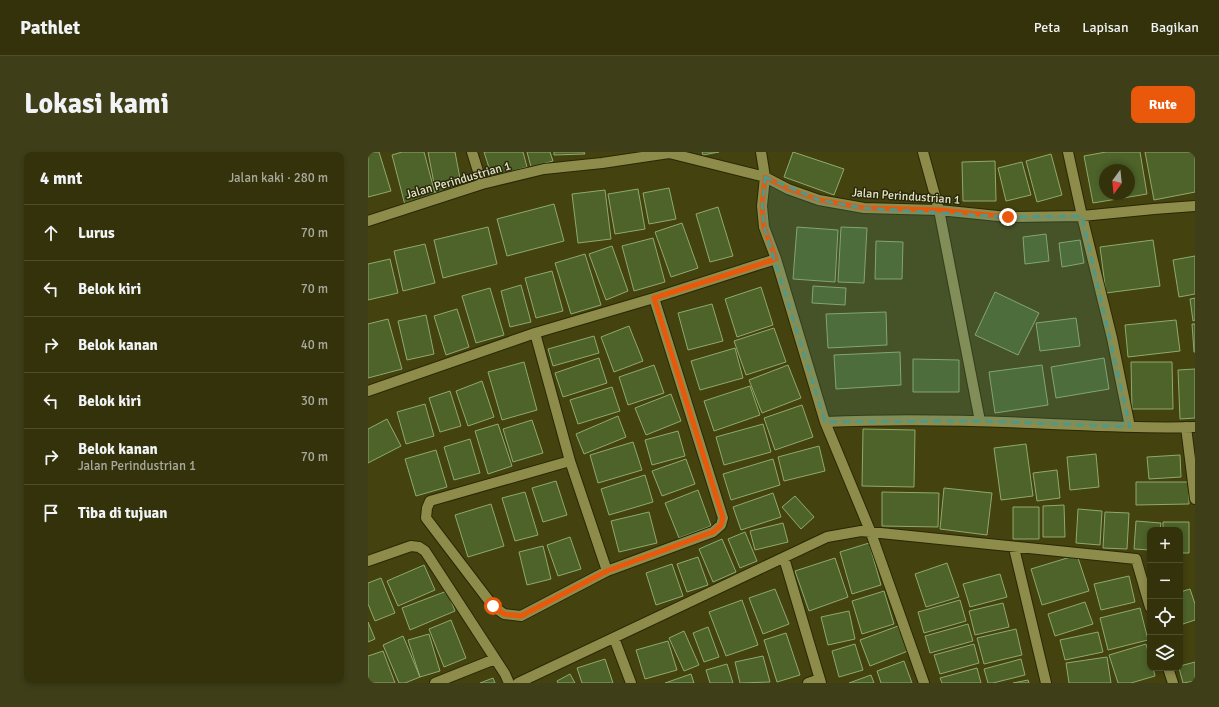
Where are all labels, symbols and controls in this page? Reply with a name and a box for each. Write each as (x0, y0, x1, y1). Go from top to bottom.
text: Pathlet (20, 16, 80, 40)
text: Peta (1034, 19, 1060, 36)
text: Lapisan (1082, 19, 1129, 36)
text: Bagikan (1151, 19, 1199, 36)
button: Rute (1131, 86, 1195, 123)
text: Lokasi kami (24, 87, 169, 121)
street label: Jalan Perindustrian 1 (404, 158, 513, 203)
north arrow (1099, 164, 1135, 200)
text: 4 mnt (40, 168, 82, 189)
text: Jalan kaki · 280 m (229, 170, 328, 186)
street label: Jalan Perindustrian 1 (851, 185, 961, 208)
route end (999, 208, 1017, 226)
icon: ahead (40, 222, 62, 244)
text: Lurus (78, 224, 115, 242)
text: 70 m (301, 225, 328, 241)
icon: left (40, 278, 62, 300)
text: Belok kiri (78, 280, 141, 298)
text: 70 m (301, 281, 328, 297)
icon: right (40, 334, 62, 356)
text: Belok kanan (78, 336, 158, 354)
text: 40 m (301, 337, 328, 353)
icon: left (40, 390, 62, 412)
text: Belok kiri (78, 392, 141, 410)
text: 30 m (301, 393, 328, 409)
text: Belok kanan (78, 440, 158, 458)
icon: right (40, 446, 62, 468)
text: 70 m (301, 449, 328, 465)
text: Jalan Perindustrian 1 (78, 458, 196, 474)
icon: arrive (40, 502, 62, 524)
text: Tiba di tujuan (78, 504, 168, 522)
map controls (1147, 527, 1183, 671)
button: + (1147, 527, 1183, 563)
button: − (1147, 563, 1183, 599)
route start (484, 597, 502, 615)
button: locate (1147, 599, 1183, 635)
button: layers (1147, 635, 1183, 671)

